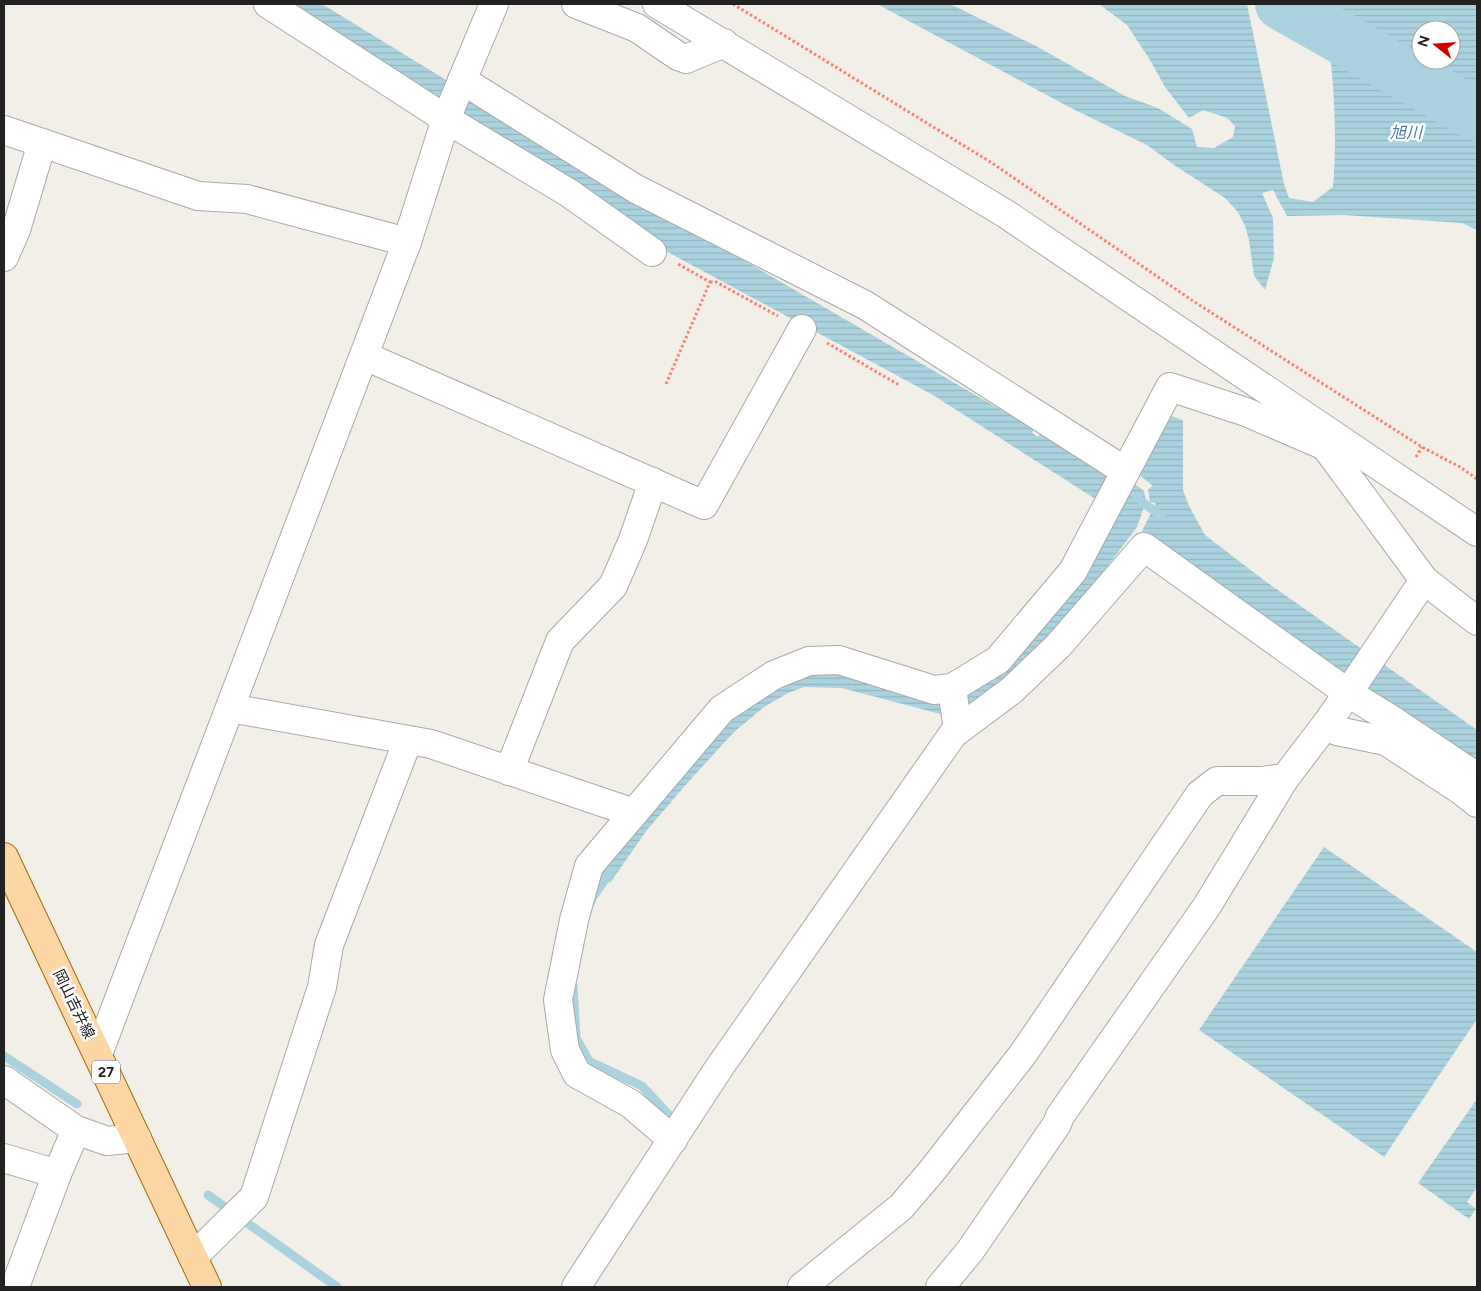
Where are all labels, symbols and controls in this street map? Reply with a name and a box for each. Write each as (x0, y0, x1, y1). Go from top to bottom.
north arrow (1411, 20, 1461, 70)
text: N (1414, 34, 1434, 49)
water label: 旭川 (1390, 123, 1424, 142)
street label: 岡山吉井線 (49, 966, 99, 1042)
road number: 27 (92, 1060, 120, 1084)

